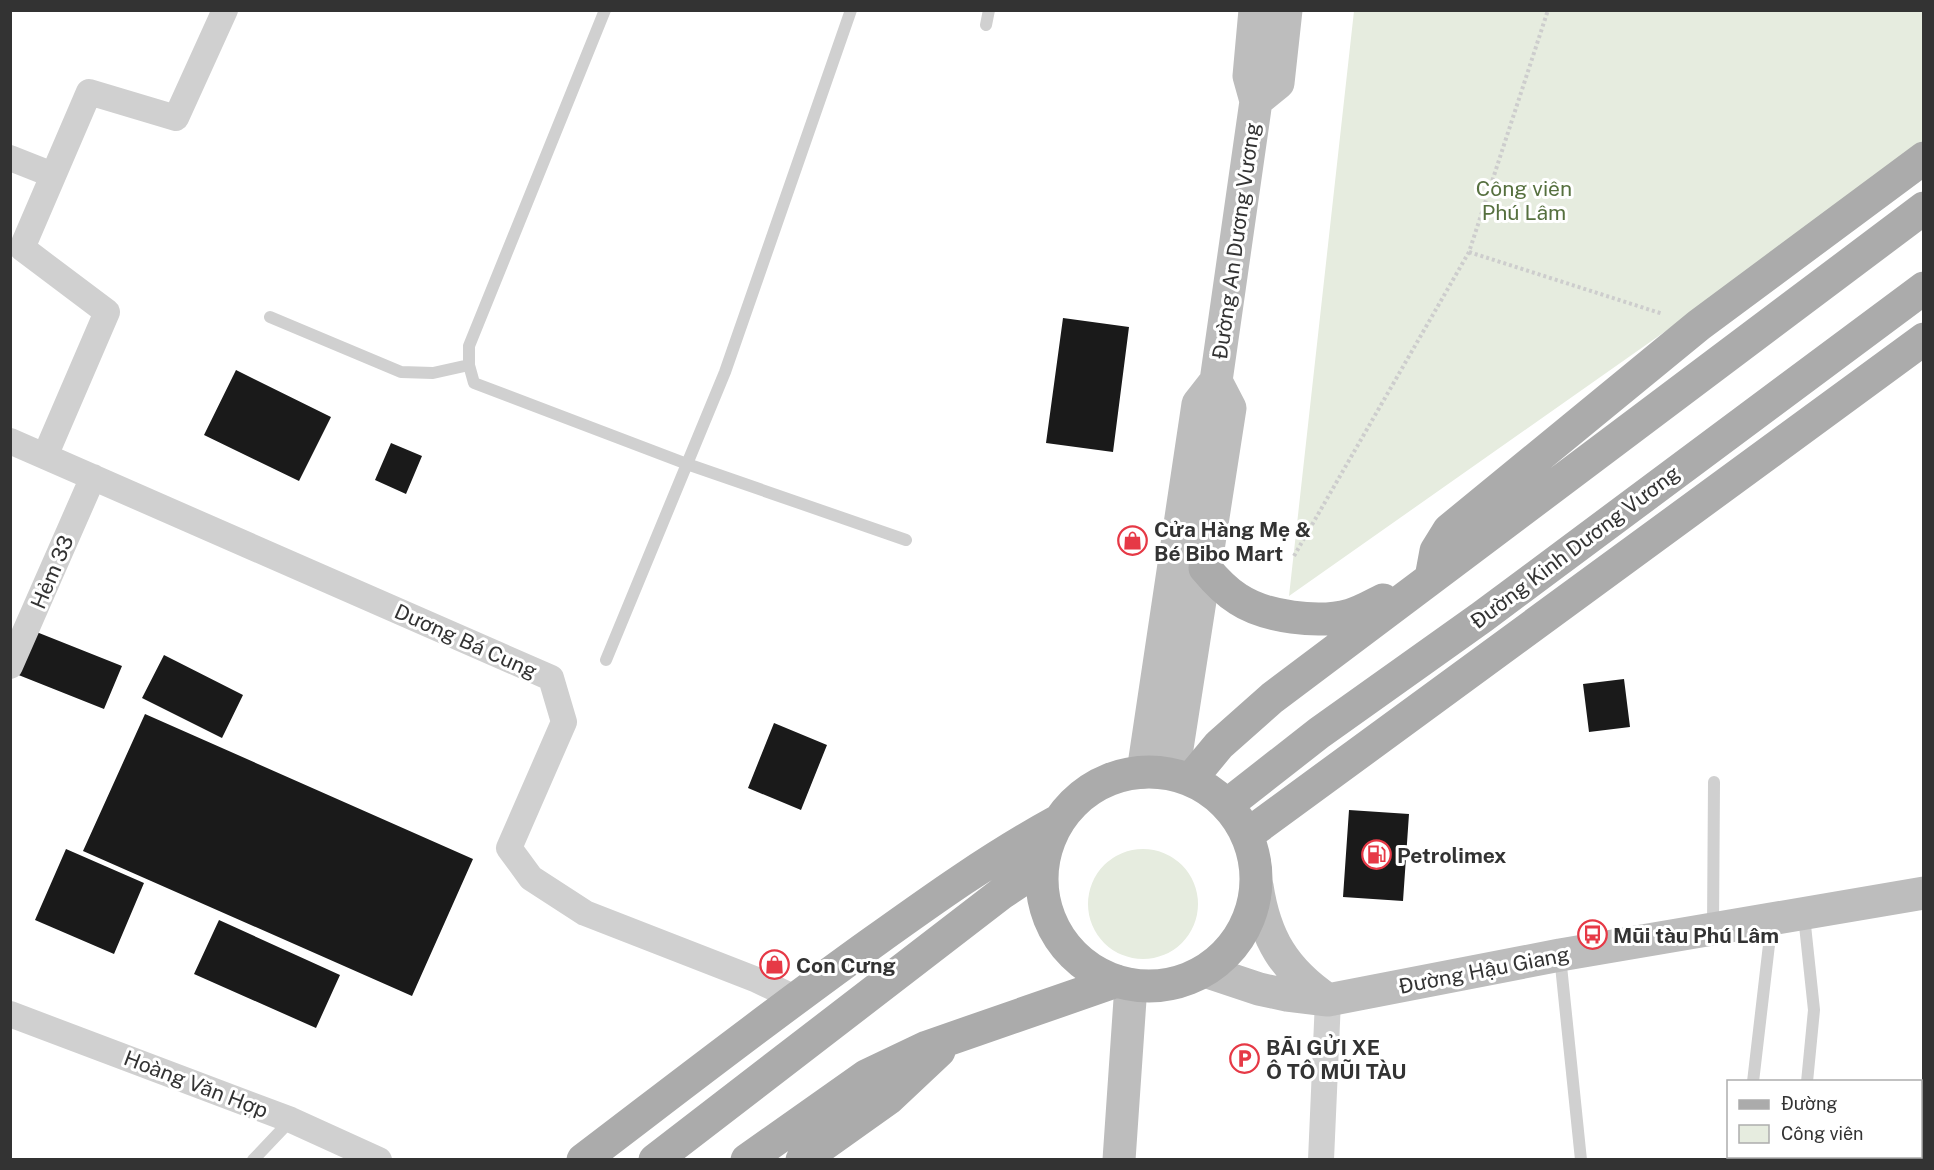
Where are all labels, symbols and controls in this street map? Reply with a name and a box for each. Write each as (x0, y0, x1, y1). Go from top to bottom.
street label: Đường An Dương Vương (1207, 121, 1265, 361)
park label: Công viên Phú Lâm (1476, 176, 1572, 225)
street label: Đường Kinh Dương Vương (1465, 460, 1685, 634)
place label: Cửa Hàng Mẹ & Bé Bibo Mart (1154, 517, 1311, 566)
shop icon: Cửa Hàng Mẹ & Bé Bibo Mart (1117, 525, 1149, 557)
street label: Hẻm 33 (25, 531, 79, 613)
street label: Dương Bá Cung (391, 598, 541, 684)
fuel station icon: Petrolimex (1360, 839, 1392, 871)
place label: Petrolimex (1397, 843, 1506, 868)
bus stop icon: Mũi tàu Phú Lâm (1576, 919, 1608, 951)
place label: Mũi tàu Phú Lâm (1613, 923, 1779, 948)
street label: Đường Hậu Giang (1397, 941, 1571, 999)
shop icon: Con Cưng (759, 949, 791, 981)
place label: Con Cưng (796, 953, 896, 978)
place label: BÃI GỬI XE Ô TÔ MŨI TÀU (1266, 1034, 1406, 1084)
parking icon: BÃI GỬI XE Ô TÔ MŨI TÀU (1229, 1043, 1261, 1075)
street label: Hoàng Văn Hợp (120, 1045, 272, 1123)
legend (1727, 1080, 1922, 1158)
text: Đường (1781, 1093, 1838, 1114)
text: Công viên (1781, 1123, 1864, 1144)

